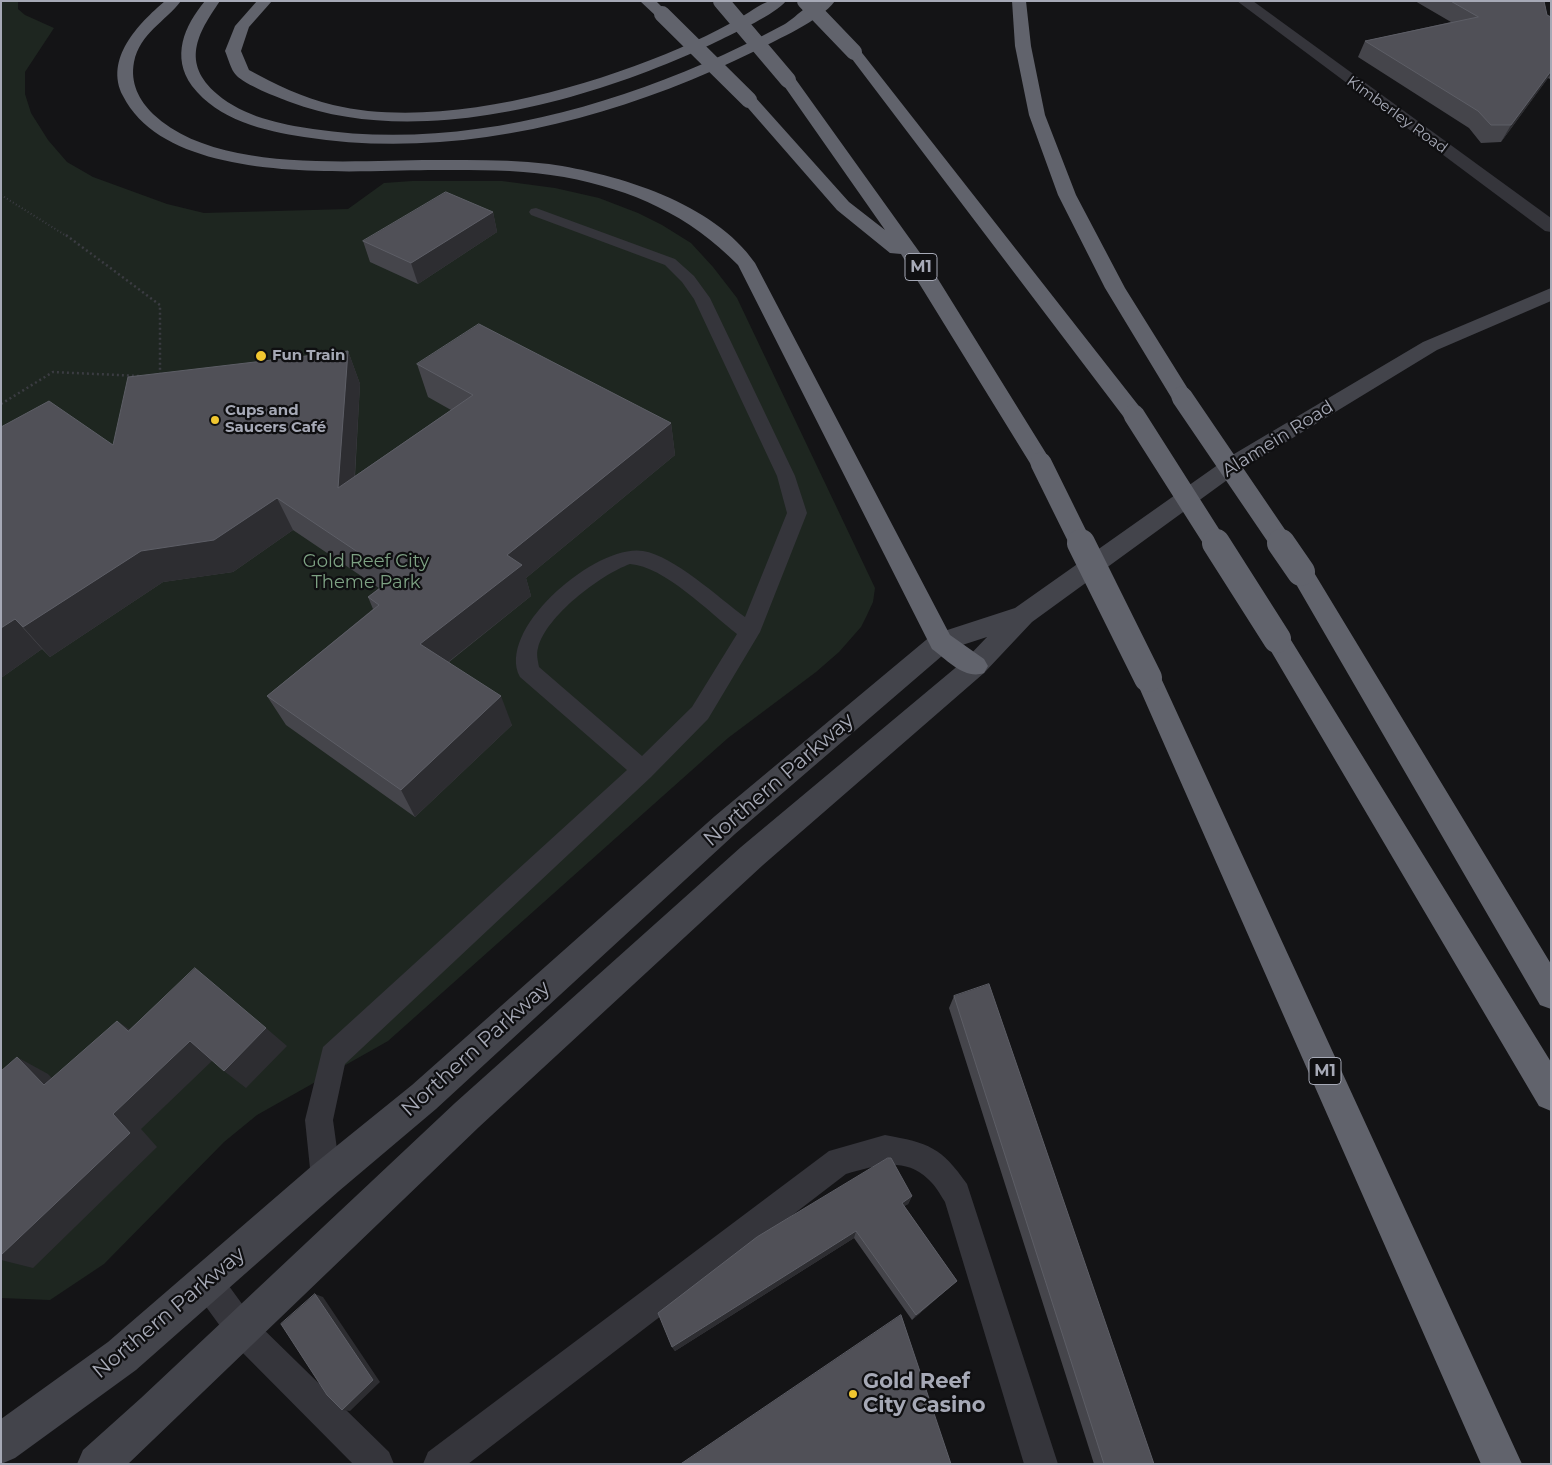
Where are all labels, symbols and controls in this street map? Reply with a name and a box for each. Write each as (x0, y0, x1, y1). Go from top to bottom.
street label: Kimberley Road (1343, 72, 1451, 158)
road number: M1 (905, 253, 937, 280)
place label: Fun Train (272, 347, 345, 365)
marker: Fun Train (254, 349, 268, 363)
street label: Alamein Road (1218, 396, 1338, 482)
place label: Cups and Saucers Café (225, 402, 326, 437)
marker: Cups and Saucers Café (209, 414, 221, 426)
park label: Gold Reef City Theme Park (303, 551, 429, 594)
street label: Northern Parkway (699, 708, 859, 852)
street label: Northern Parkway (397, 976, 555, 1122)
road number: M1 (1309, 1058, 1341, 1084)
street label: Northern Parkway (88, 1242, 250, 1384)
place label: Gold Reef City Casino (863, 1369, 986, 1419)
marker: Gold Reef City Casino (847, 1388, 859, 1400)

